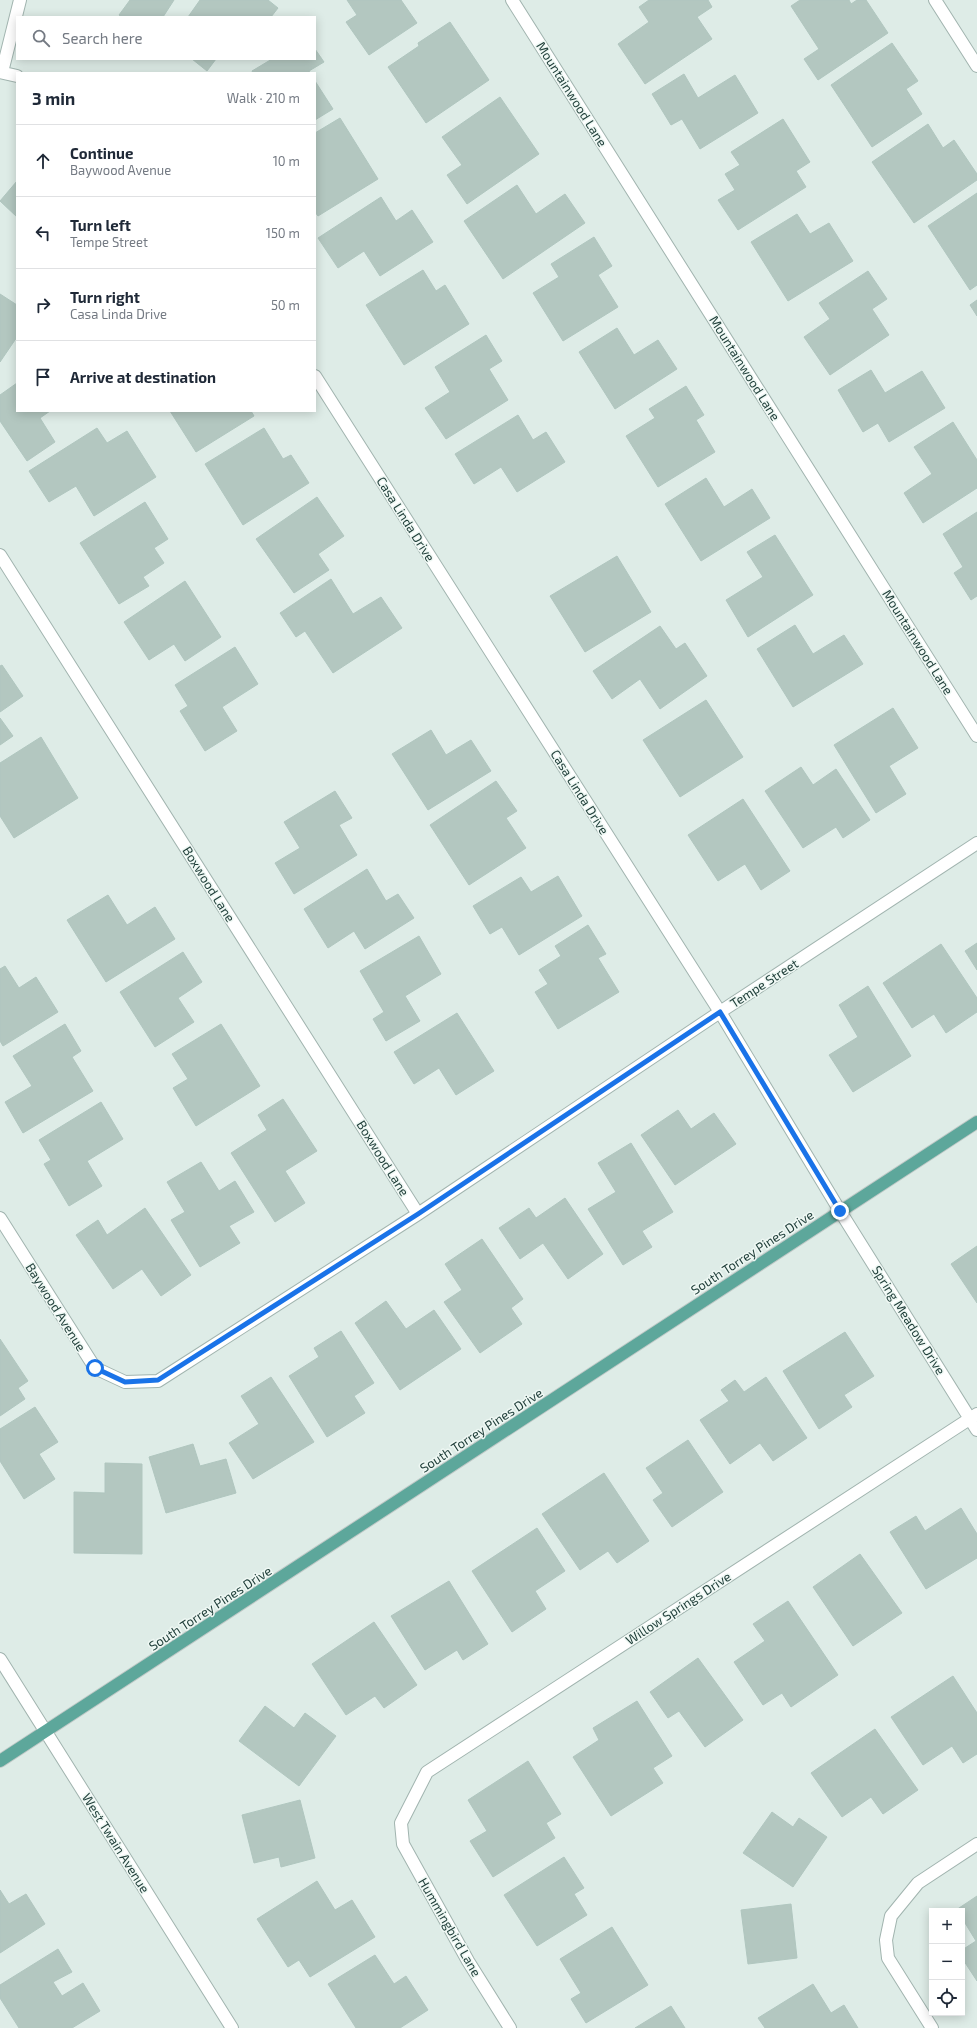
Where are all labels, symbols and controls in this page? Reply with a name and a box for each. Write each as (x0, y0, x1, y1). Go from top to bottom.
search box (16, 16, 316, 60)
icon: search (30, 27, 52, 49)
text: Search here (62, 29, 143, 47)
street label: Mountainwood Lane (533, 39, 611, 149)
text: 3 min (32, 88, 75, 108)
text: Walk · 210 m (227, 90, 300, 106)
text: Continue (70, 144, 133, 162)
icon: ahead (32, 150, 54, 172)
text: 10 m (273, 153, 300, 169)
text: Baywood Avenue (70, 162, 171, 178)
text: Turn left (70, 216, 131, 234)
icon: left (32, 222, 54, 244)
text: 150 m (266, 225, 300, 241)
text: Tempe Street (70, 234, 148, 250)
text: Turn right (70, 288, 140, 306)
icon: right (32, 294, 54, 316)
text: 50 m (271, 297, 300, 313)
text: Casa Linda Drive (70, 306, 167, 322)
street label: Mountainwood Lane (706, 313, 784, 423)
icon: arrive (32, 366, 54, 388)
text: Arrive at destination (70, 368, 216, 386)
street label: Casa Linda Drive (374, 474, 438, 564)
street label: Mountainwood Lane (879, 587, 957, 697)
street label: Casa Linda Drive (548, 747, 612, 837)
street label: Boxwood Lane (179, 843, 239, 925)
street label: Tempe Street (727, 955, 801, 1011)
street label: Boxwood Lane (353, 1117, 413, 1199)
route end (831, 1202, 849, 1220)
street label: South Torrey Pines Drive (688, 1206, 816, 1298)
street label: Baywood Avenue (22, 1260, 90, 1354)
street label: Spring Meadow Drive (869, 1263, 949, 1377)
route start (86, 1359, 104, 1377)
street label: South Torrey Pines Drive (417, 1384, 545, 1476)
street label: South Torrey Pines Drive (146, 1562, 274, 1654)
street label: Willow Springs Drive (622, 1568, 734, 1648)
street label: West Twain Avenue (79, 1790, 153, 1896)
street label: Hummingbird Lane (415, 1875, 485, 1979)
map controls (929, 1908, 965, 2016)
button: + (929, 1908, 965, 1944)
button: − (929, 1944, 965, 1980)
button: locate (929, 1980, 965, 2016)

